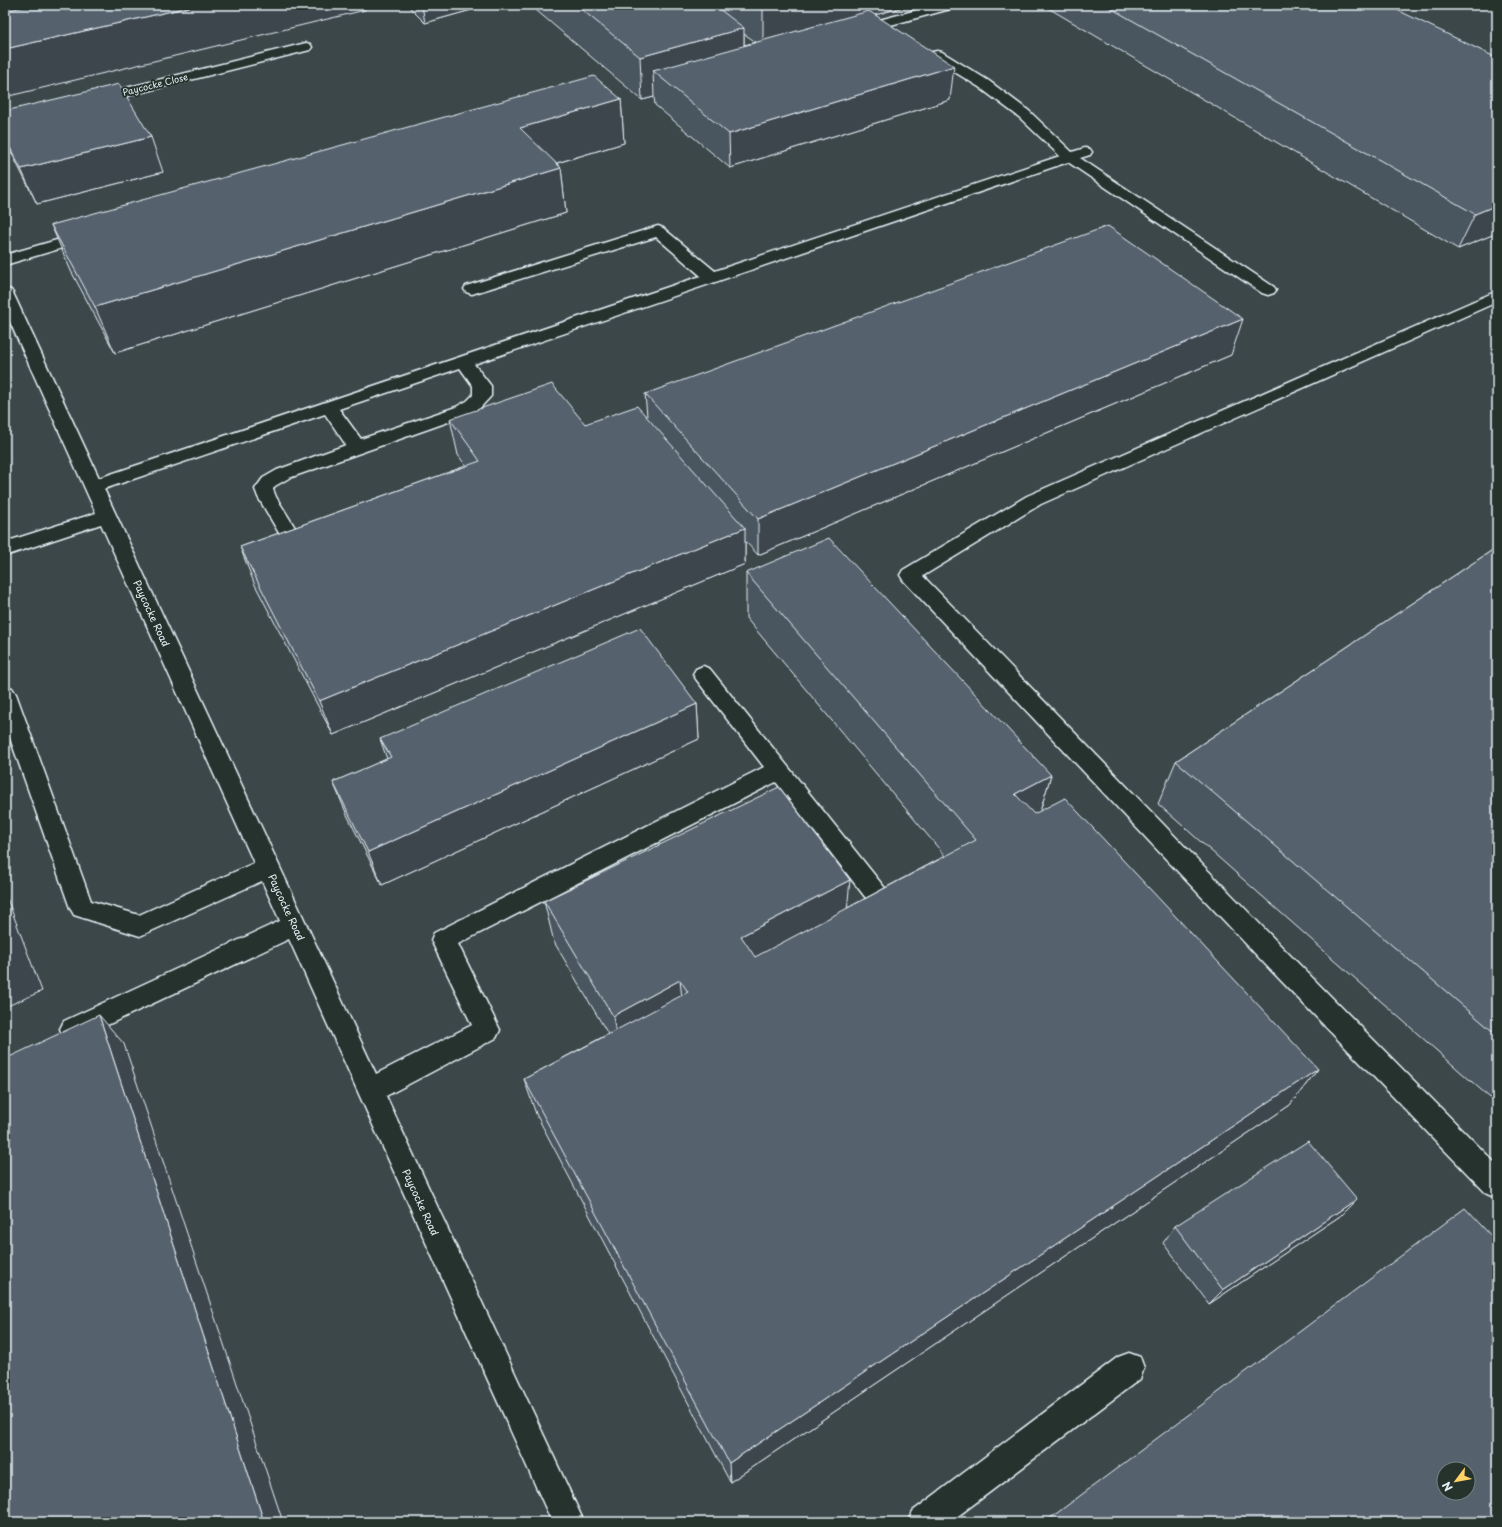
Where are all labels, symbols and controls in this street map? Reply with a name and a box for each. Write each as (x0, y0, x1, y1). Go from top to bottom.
street label: Paycocke Close (121, 69, 189, 99)
street label: Paycocke Road (129, 577, 174, 649)
street label: Paycocke Road (264, 871, 309, 943)
street label: Paycocke Road (398, 1166, 443, 1238)
north arrow (1436, 1461, 1476, 1501)
text: N (1437, 1478, 1457, 1495)

